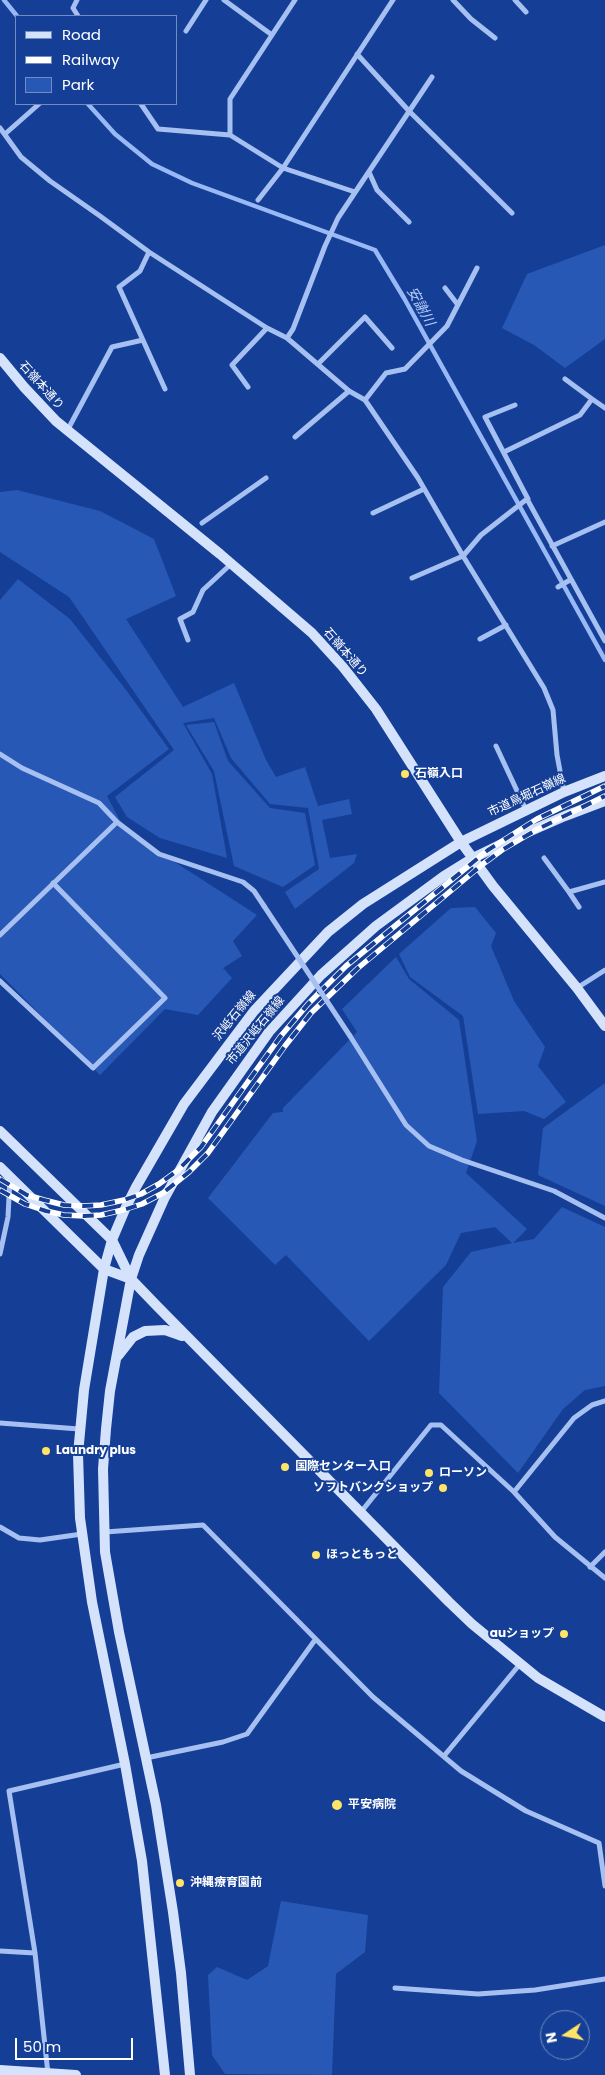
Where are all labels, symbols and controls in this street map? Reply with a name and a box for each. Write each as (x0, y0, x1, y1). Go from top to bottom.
legend (15, 15, 178, 105)
text: Road (62, 24, 101, 45)
text: Railway (62, 49, 120, 70)
text: Park (62, 74, 94, 95)
water label: 安謝川 (402, 285, 438, 329)
street label: 石嶺本通り (16, 359, 66, 413)
street label: 石嶺本通り (320, 626, 370, 680)
place label: 石嶺入口 (415, 767, 463, 781)
marker: 石嶺入口 (399, 768, 411, 780)
street label: 市道鳥堀石嶺線 (486, 772, 568, 820)
street label: 沢岻石嶺線 (211, 988, 259, 1044)
street label: 市道沢岻石嶺線 (224, 994, 288, 1068)
place label: Laundry plus (56, 1444, 136, 1458)
marker: Laundry plus (40, 1445, 52, 1457)
place label: 国際センター入口 (295, 1460, 391, 1474)
marker: 国際センター入口 (279, 1461, 291, 1473)
place label: ローソン (439, 1466, 487, 1480)
marker: ローソン (423, 1467, 435, 1479)
place label: ソフトバンクショップ (313, 1481, 433, 1495)
marker: ソフトバンクショップ (437, 1482, 449, 1494)
place label: ほっともっと (326, 1548, 398, 1562)
marker: ほっともっと (310, 1549, 322, 1561)
place label: auショップ (490, 1627, 554, 1641)
marker: auショップ (558, 1628, 570, 1640)
marker: 平安病院 (330, 1798, 344, 1812)
place label: 平安病院 (348, 1798, 396, 1812)
place label: 沖縄療育園前 (190, 1876, 262, 1890)
marker: 沖縄療育園前 (174, 1877, 186, 1889)
north arrow (540, 2010, 590, 2060)
scale bar (18, 2028, 135, 2060)
text: N (540, 2031, 562, 2045)
text: 50 m (23, 2036, 61, 2057)

